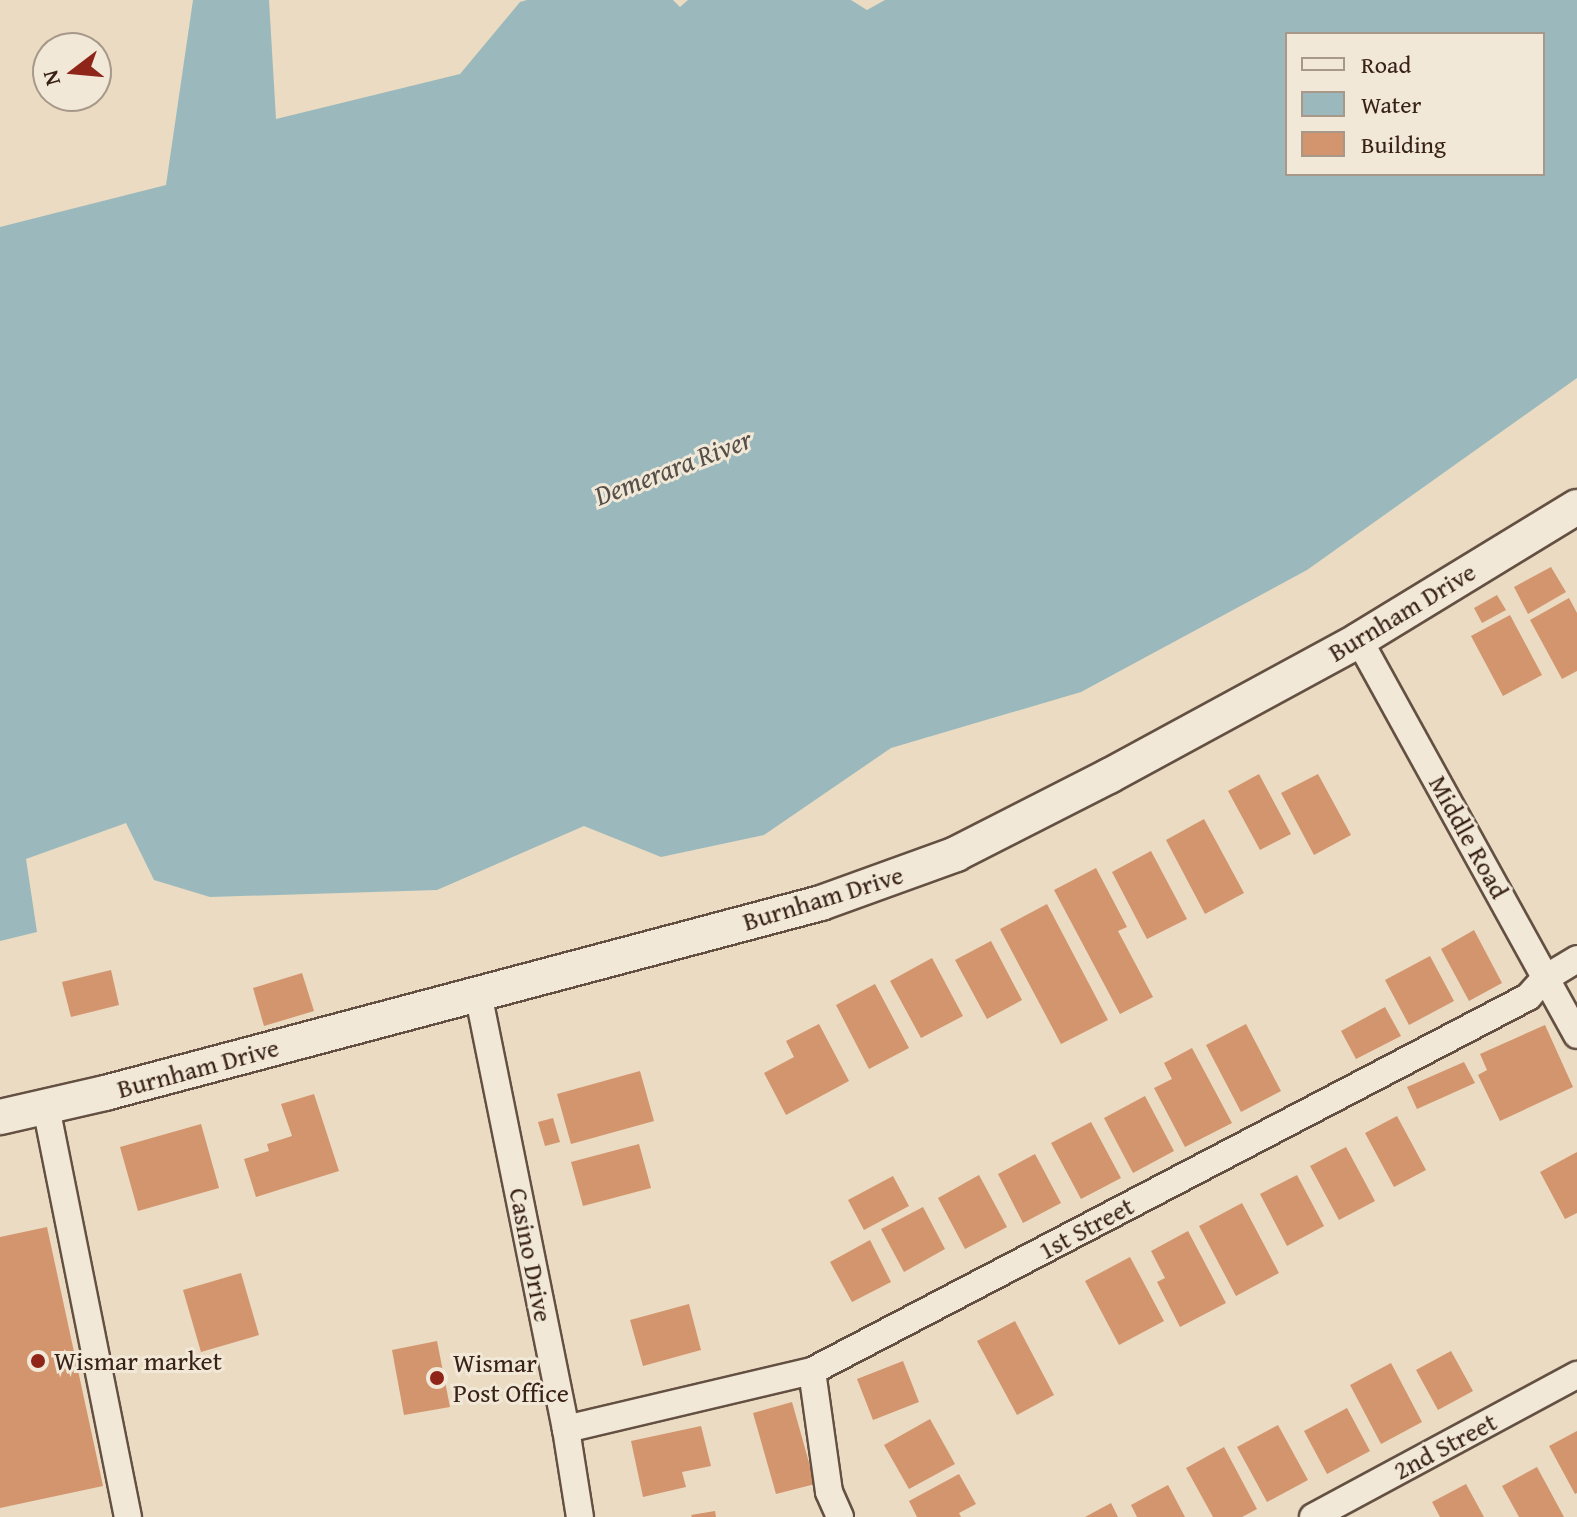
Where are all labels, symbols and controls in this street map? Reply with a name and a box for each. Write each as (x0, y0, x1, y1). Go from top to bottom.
north arrow (32, 32, 112, 112)
legend (1285, 32, 1545, 176)
text: Road (1361, 47, 1411, 82)
text: N (33, 67, 68, 90)
text: Water (1361, 87, 1421, 122)
text: Building (1361, 127, 1446, 162)
water label: Demerara River (590, 422, 756, 512)
street label: Burnham Drive (1323, 556, 1481, 668)
street label: Middle Road (1422, 770, 1516, 904)
street label: Burnham Drive (739, 859, 907, 937)
street label: Burnham Drive (114, 1031, 282, 1105)
street label: Casino Drive (503, 1185, 559, 1325)
street label: 1st Street (1033, 1190, 1139, 1266)
place label: Wismar market (54, 1345, 222, 1377)
place label: Wismar Post Office (453, 1347, 569, 1408)
marker: Wismar market (29, 1352, 47, 1370)
marker: Wismar Post Office (428, 1369, 446, 1387)
street label: 2nd Street (1388, 1406, 1502, 1486)

